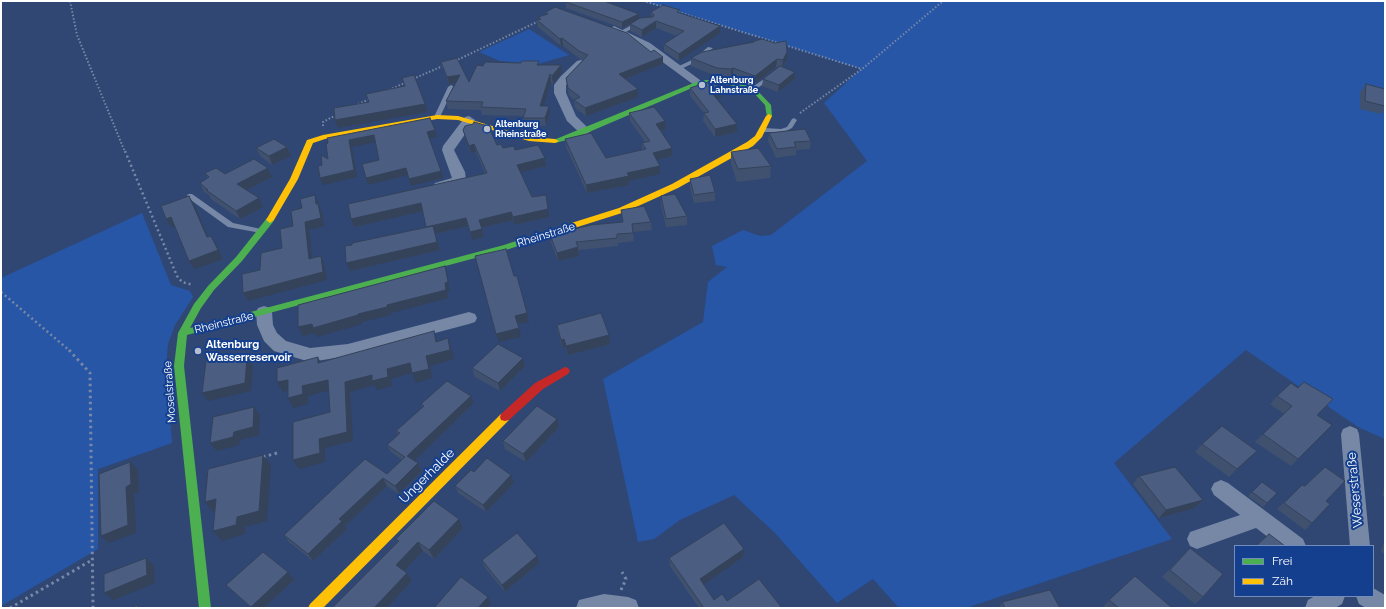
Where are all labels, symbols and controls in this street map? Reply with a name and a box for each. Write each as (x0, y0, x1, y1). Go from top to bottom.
place label: Altenburg Lahnstraße (710, 75, 758, 96)
marker: Altenburg Lahnstraße (697, 80, 707, 90)
place label: Altenburg Rheinstraße (495, 119, 546, 140)
marker: Altenburg Rheinstraße (482, 124, 492, 134)
street label: Rheinstraße (515, 220, 577, 250)
street label: Rheinstraße (193, 309, 255, 337)
place label: Altenburg Wasserreservoir (206, 338, 292, 364)
marker: Altenburg Wasserreservoir (193, 346, 203, 356)
street label: Moselstraße (161, 361, 179, 423)
street label: Ungerhalde (396, 445, 458, 507)
street label: Weserstraße (1344, 452, 1366, 528)
legend (1234, 545, 1374, 597)
text: Frei (1272, 554, 1292, 568)
text: Zäh (1272, 574, 1293, 588)

